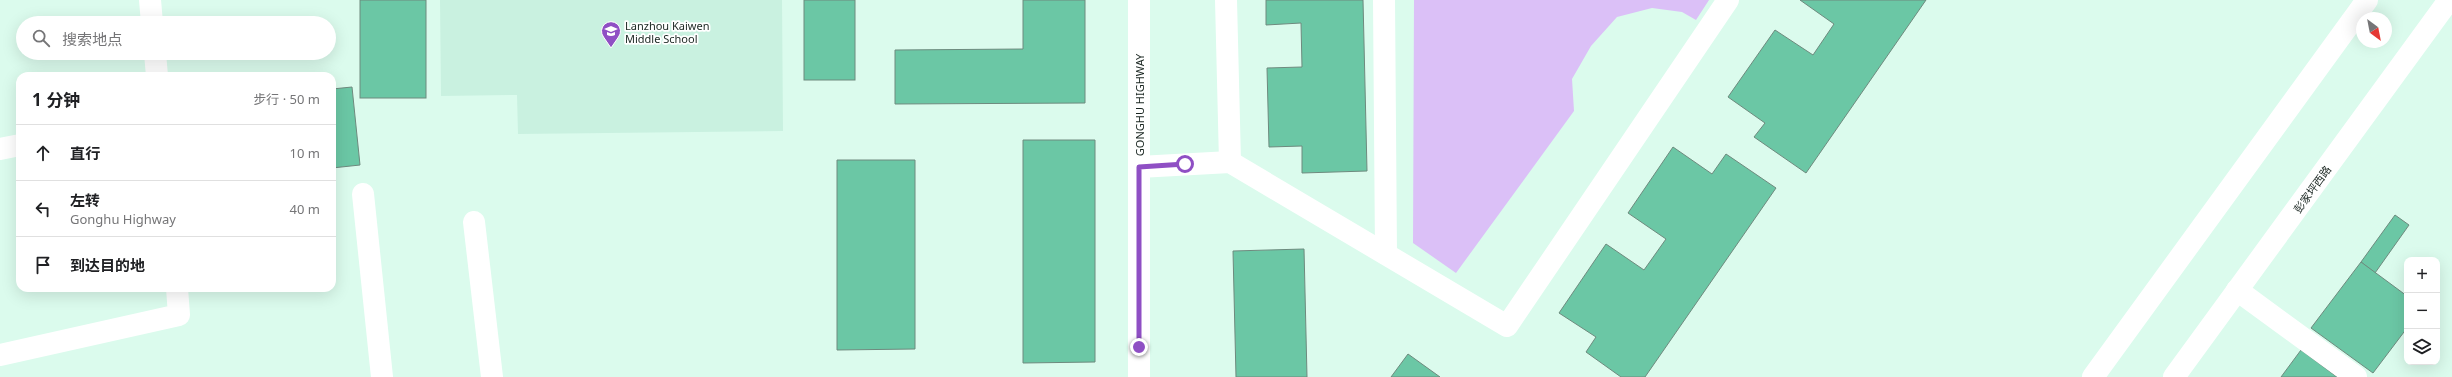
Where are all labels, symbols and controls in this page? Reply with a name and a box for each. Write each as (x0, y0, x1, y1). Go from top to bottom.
north arrow (2356, 12, 2392, 48)
search box (16, 16, 336, 60)
place label: Lanzhou Kaiwen Middle School (625, 18, 709, 46)
school or university icon: Lanzhou Kaiwen Middle School (600, 20, 622, 48)
icon: search (30, 27, 52, 49)
text: 搜索地点 (62, 29, 122, 49)
street label: GONGHU HIGHWAY (1132, 53, 1147, 156)
text: 1 分钟 (32, 88, 80, 111)
text: 步行 · 50 m (253, 90, 320, 108)
icon: ahead (32, 142, 54, 164)
text: 直行 (70, 143, 100, 163)
text: 10 m (290, 144, 320, 162)
route start (1176, 155, 1194, 173)
street label: 彭家坪西路 (2290, 162, 2334, 216)
text: 左转 (70, 190, 100, 210)
icon: left (32, 198, 54, 220)
text: 40 m (290, 200, 320, 218)
text: Gonghu Highway (70, 210, 176, 228)
icon: arrive (32, 254, 54, 276)
text: 到达目的地 (70, 255, 145, 275)
map controls (2404, 257, 2440, 365)
button: + (2404, 257, 2440, 293)
button: − (2404, 293, 2440, 329)
button: layers (2404, 329, 2440, 365)
route end (1130, 338, 1148, 356)

